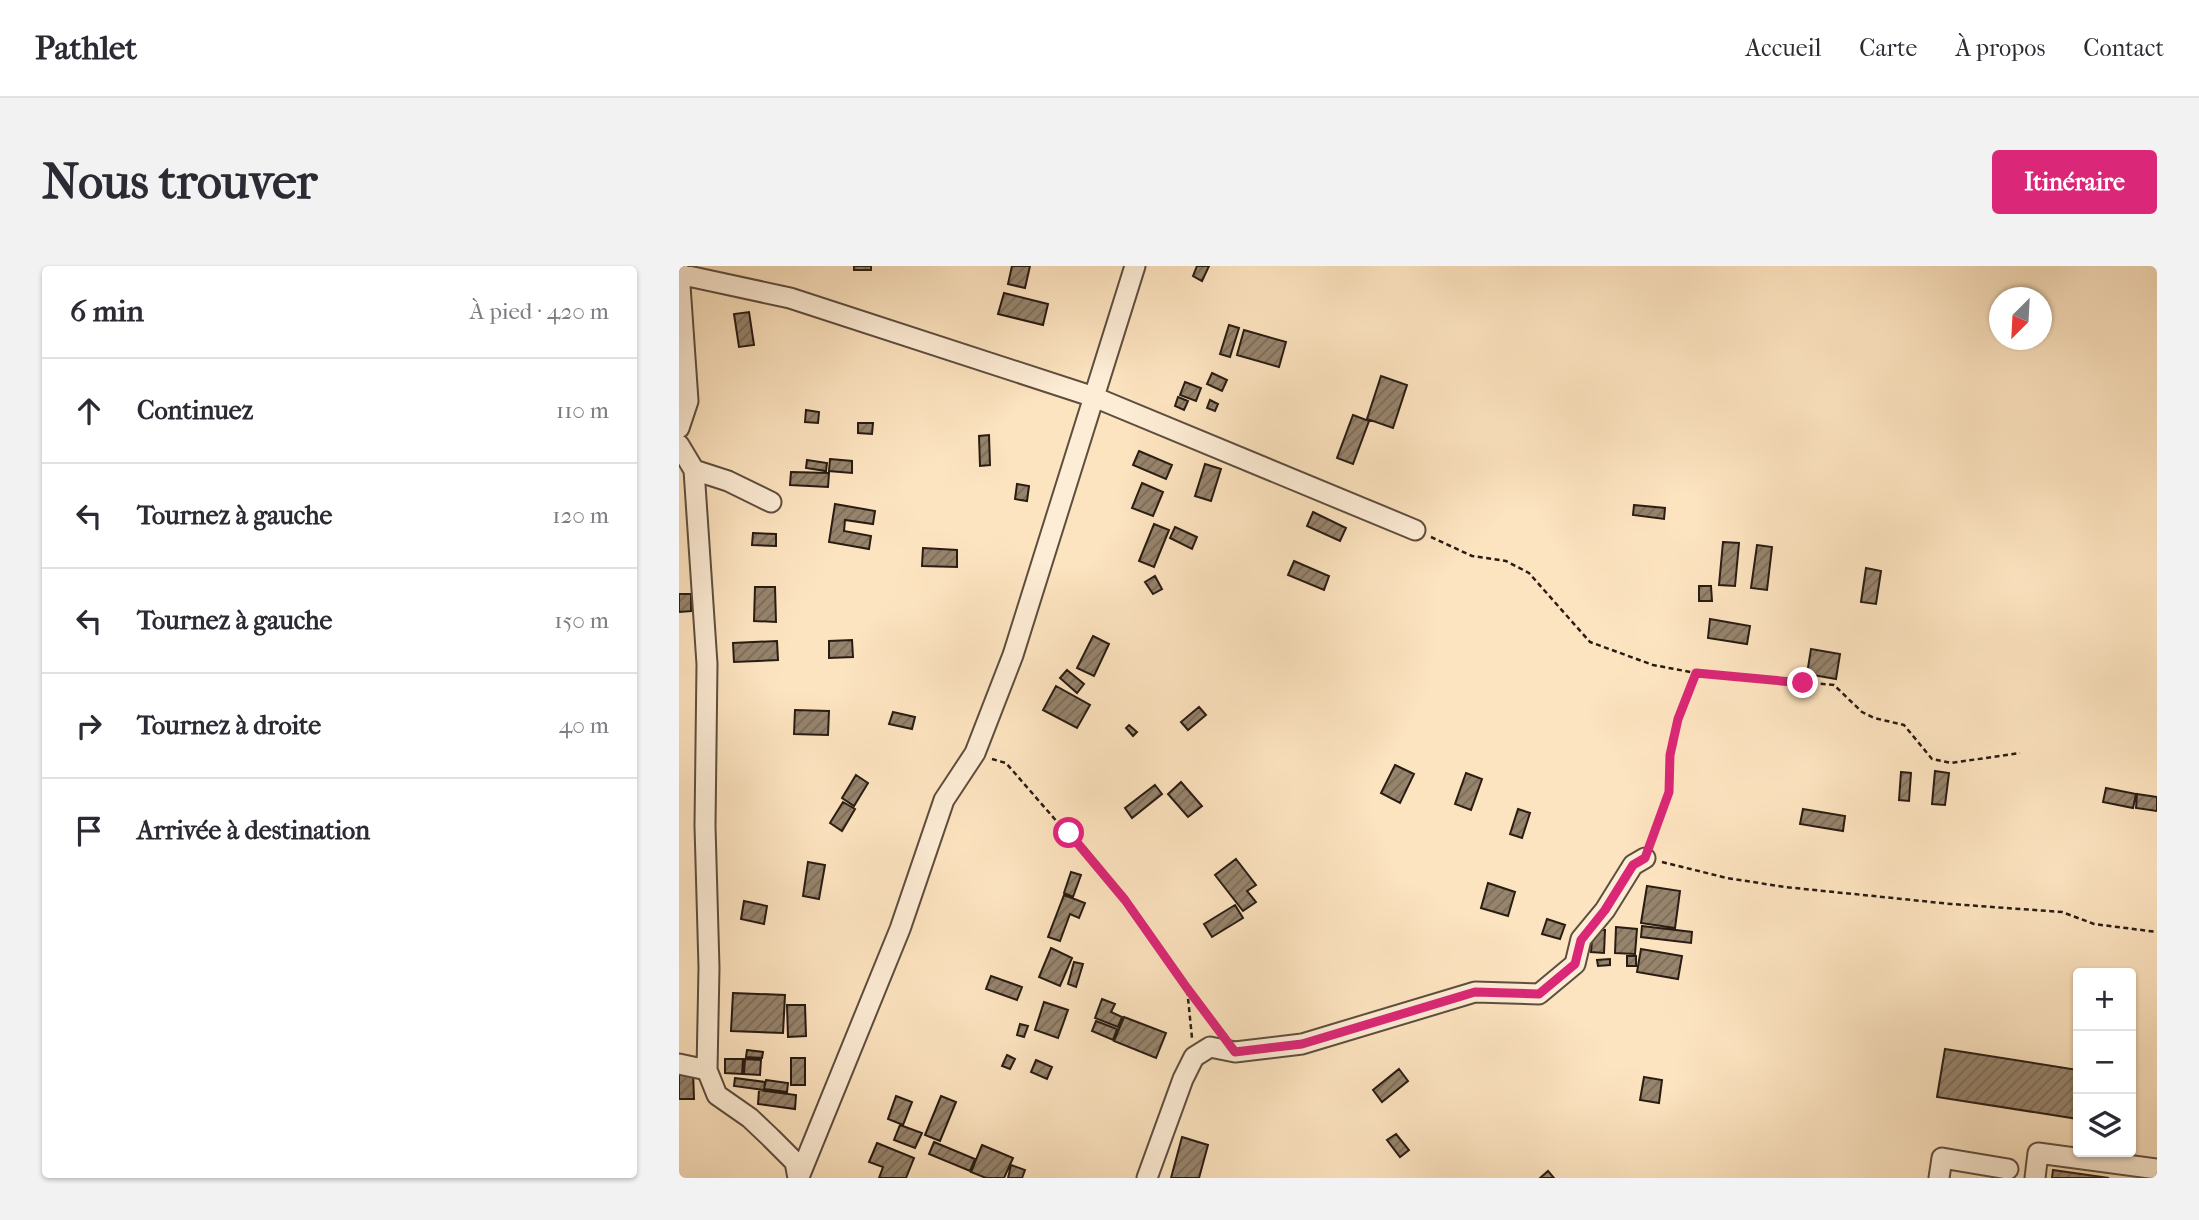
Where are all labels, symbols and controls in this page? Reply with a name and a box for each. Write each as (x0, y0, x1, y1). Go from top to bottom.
text: Pathlet (35, 29, 137, 68)
text: Accueil (1746, 34, 1821, 62)
text: Carte (1859, 34, 1917, 62)
text: À propos (1955, 34, 2045, 62)
text: Contact (2083, 34, 2164, 62)
button: Itinéraire (1992, 150, 2157, 214)
text: Nous trouver (42, 153, 317, 211)
north arrow (1989, 287, 2052, 350)
text: 6 min (70, 294, 144, 329)
text: À pied · 420 m (470, 298, 609, 325)
icon: ahead (70, 392, 108, 430)
text: Continuez (137, 395, 253, 426)
text: 110 m (556, 397, 609, 424)
icon: left (70, 497, 108, 535)
text: Tournez à gauche (137, 500, 332, 531)
text: 120 m (552, 502, 609, 529)
icon: left (70, 602, 108, 640)
text: Tournez à gauche (137, 605, 332, 636)
text: 150 m (554, 607, 609, 634)
route end (1787, 667, 1818, 698)
icon: right (70, 707, 108, 745)
text: Tournez à droite (137, 710, 321, 741)
text: 40 m (559, 712, 609, 739)
icon: arrive (70, 812, 108, 850)
text: Arrivée à destination (137, 815, 370, 846)
route start (1053, 817, 1084, 848)
map controls (2073, 968, 2136, 1157)
button: + (2073, 968, 2136, 1031)
button: − (2073, 1031, 2136, 1094)
button: layers (2073, 1094, 2136, 1157)

